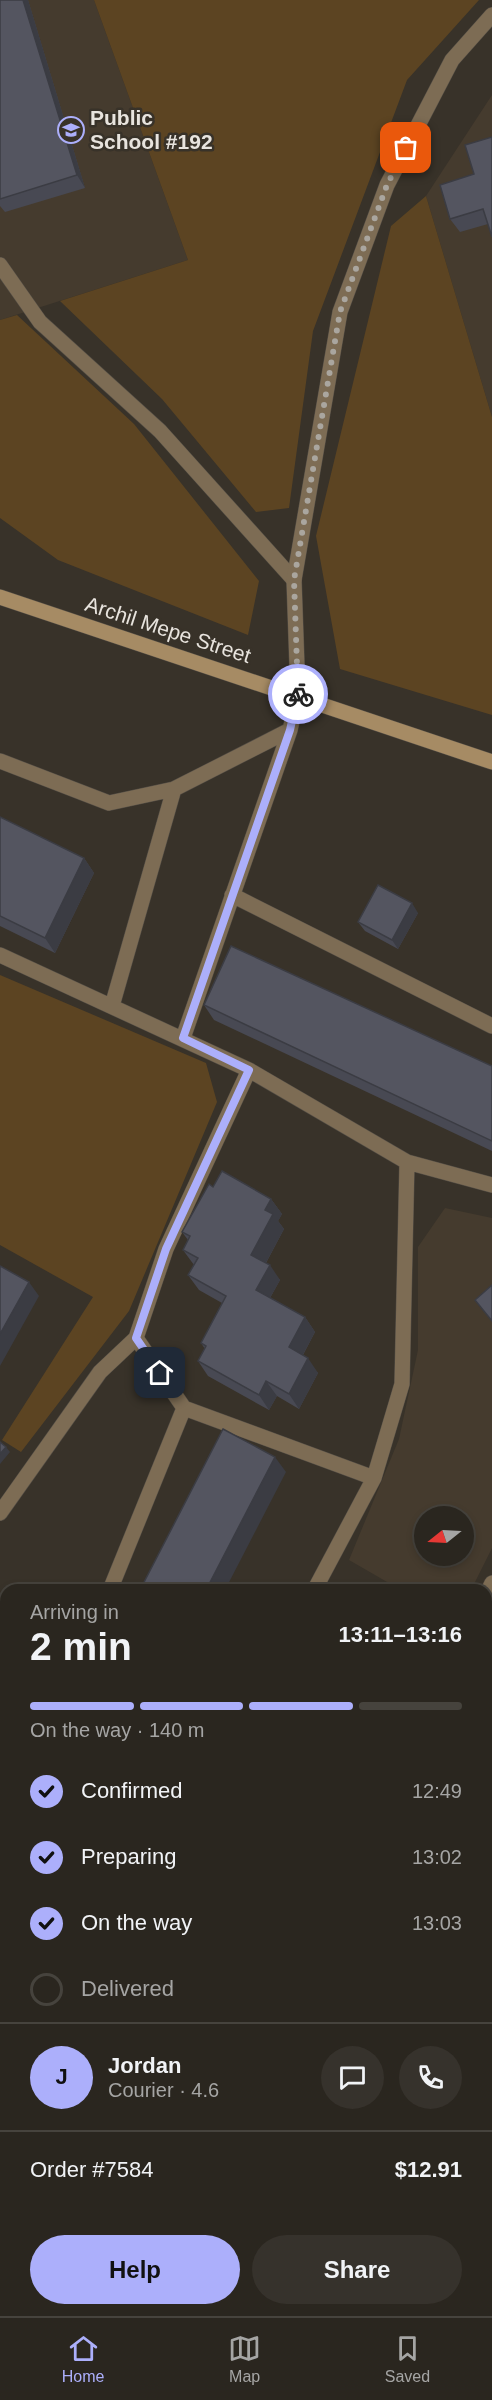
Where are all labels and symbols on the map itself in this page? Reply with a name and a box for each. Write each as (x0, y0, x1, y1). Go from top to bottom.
place label: Public School #192 (90, 106, 213, 153)
school or university icon: Public School #192 (56, 115, 86, 145)
pin (380, 122, 431, 173)
street label: Archil Mepe Street (82, 592, 254, 667)
courier (268, 664, 328, 724)
pin (134, 1347, 185, 1398)
north arrow (414, 1506, 474, 1566)

